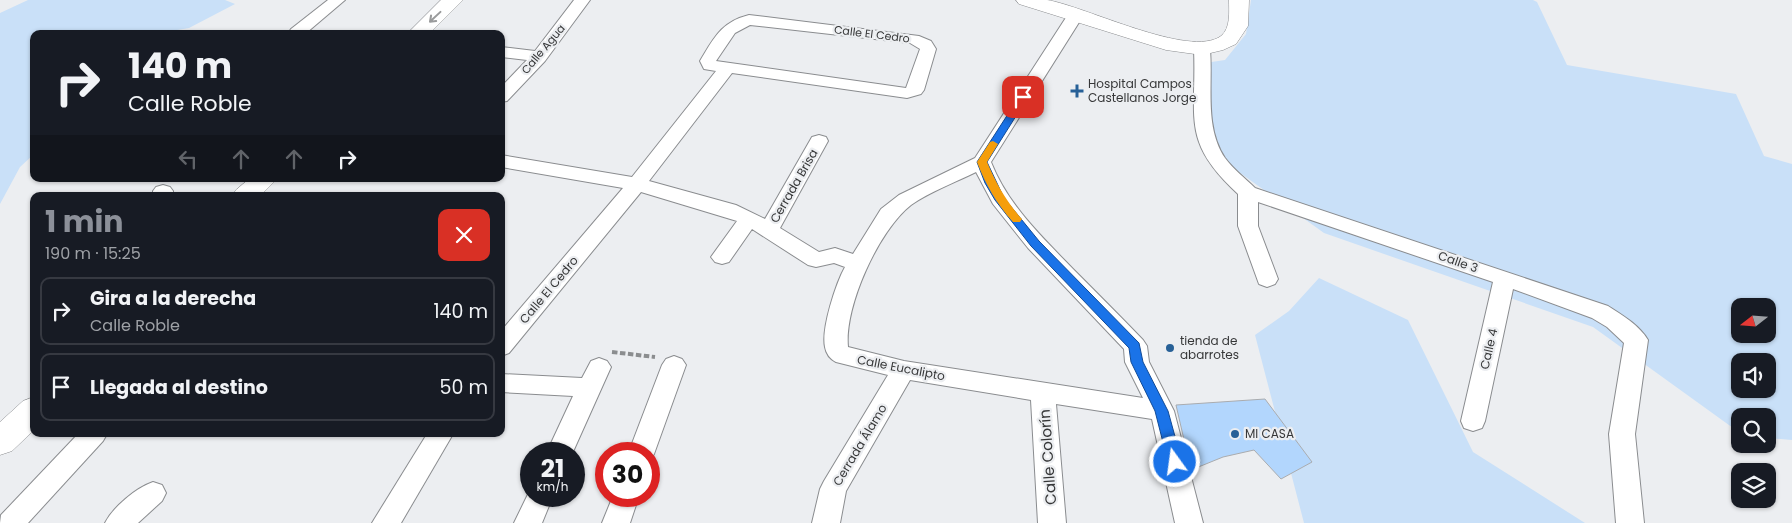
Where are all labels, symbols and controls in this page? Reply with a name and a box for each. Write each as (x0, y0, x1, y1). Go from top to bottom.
one-way arrow (429, 11, 441, 23)
street label: Calle Agua (517, 21, 569, 77)
street label: Calle El Cedro (833, 21, 911, 47)
text: 140 m (128, 41, 232, 90)
icon: right (45, 50, 110, 115)
place label: Hospital Campos Castellanos Jorge (1088, 75, 1196, 106)
pin (1002, 76, 1044, 118)
icon: arrive (1009, 83, 1037, 111)
marker: Hospital Campos Castellanos Jorge (1070, 84, 1084, 98)
text: Calle Roble (128, 88, 252, 119)
icon: left (174, 145, 202, 173)
icon: ahead (227, 145, 255, 173)
icon: ahead (280, 145, 308, 173)
icon: right (333, 145, 361, 173)
street label: Cerrada Brisa (766, 146, 822, 226)
text: 1 min (45, 200, 123, 243)
button: close (438, 209, 490, 261)
text: 190 m · 15:25 (45, 242, 141, 265)
street label: Calle 3 (1436, 247, 1480, 276)
street label: Calle El Cedro (515, 252, 582, 327)
text: Gira a la derecha (90, 285, 256, 312)
icon: right (47, 297, 75, 325)
text: 140 m (433, 298, 488, 325)
north arrow (1731, 298, 1776, 342)
map controls (1731, 298, 1776, 508)
text: Calle Roble (90, 314, 180, 337)
street label: Calle 4 (1476, 326, 1502, 371)
place label: tienda de abarrotes (1180, 332, 1239, 363)
marker: tienda de abarrotes (1164, 342, 1176, 354)
street label: Calle Eucalipto (856, 351, 947, 384)
button: sound (1731, 353, 1776, 398)
icon: arrive (47, 373, 75, 401)
text: Llegada al destino (90, 374, 268, 401)
text: 50 m (439, 374, 488, 401)
street label: Cerrada Álamo (828, 400, 891, 489)
button: search (1731, 408, 1776, 453)
street label: Calle Colorín (1034, 409, 1061, 506)
place label: MI CASA (1245, 425, 1294, 442)
marker: MI CASA (1229, 428, 1241, 440)
position arrow (1148, 435, 1200, 487)
speed limit sign: 30 (595, 442, 660, 507)
text: 21 (541, 451, 564, 486)
button: layers (1731, 463, 1776, 508)
text: km/h (537, 478, 568, 495)

